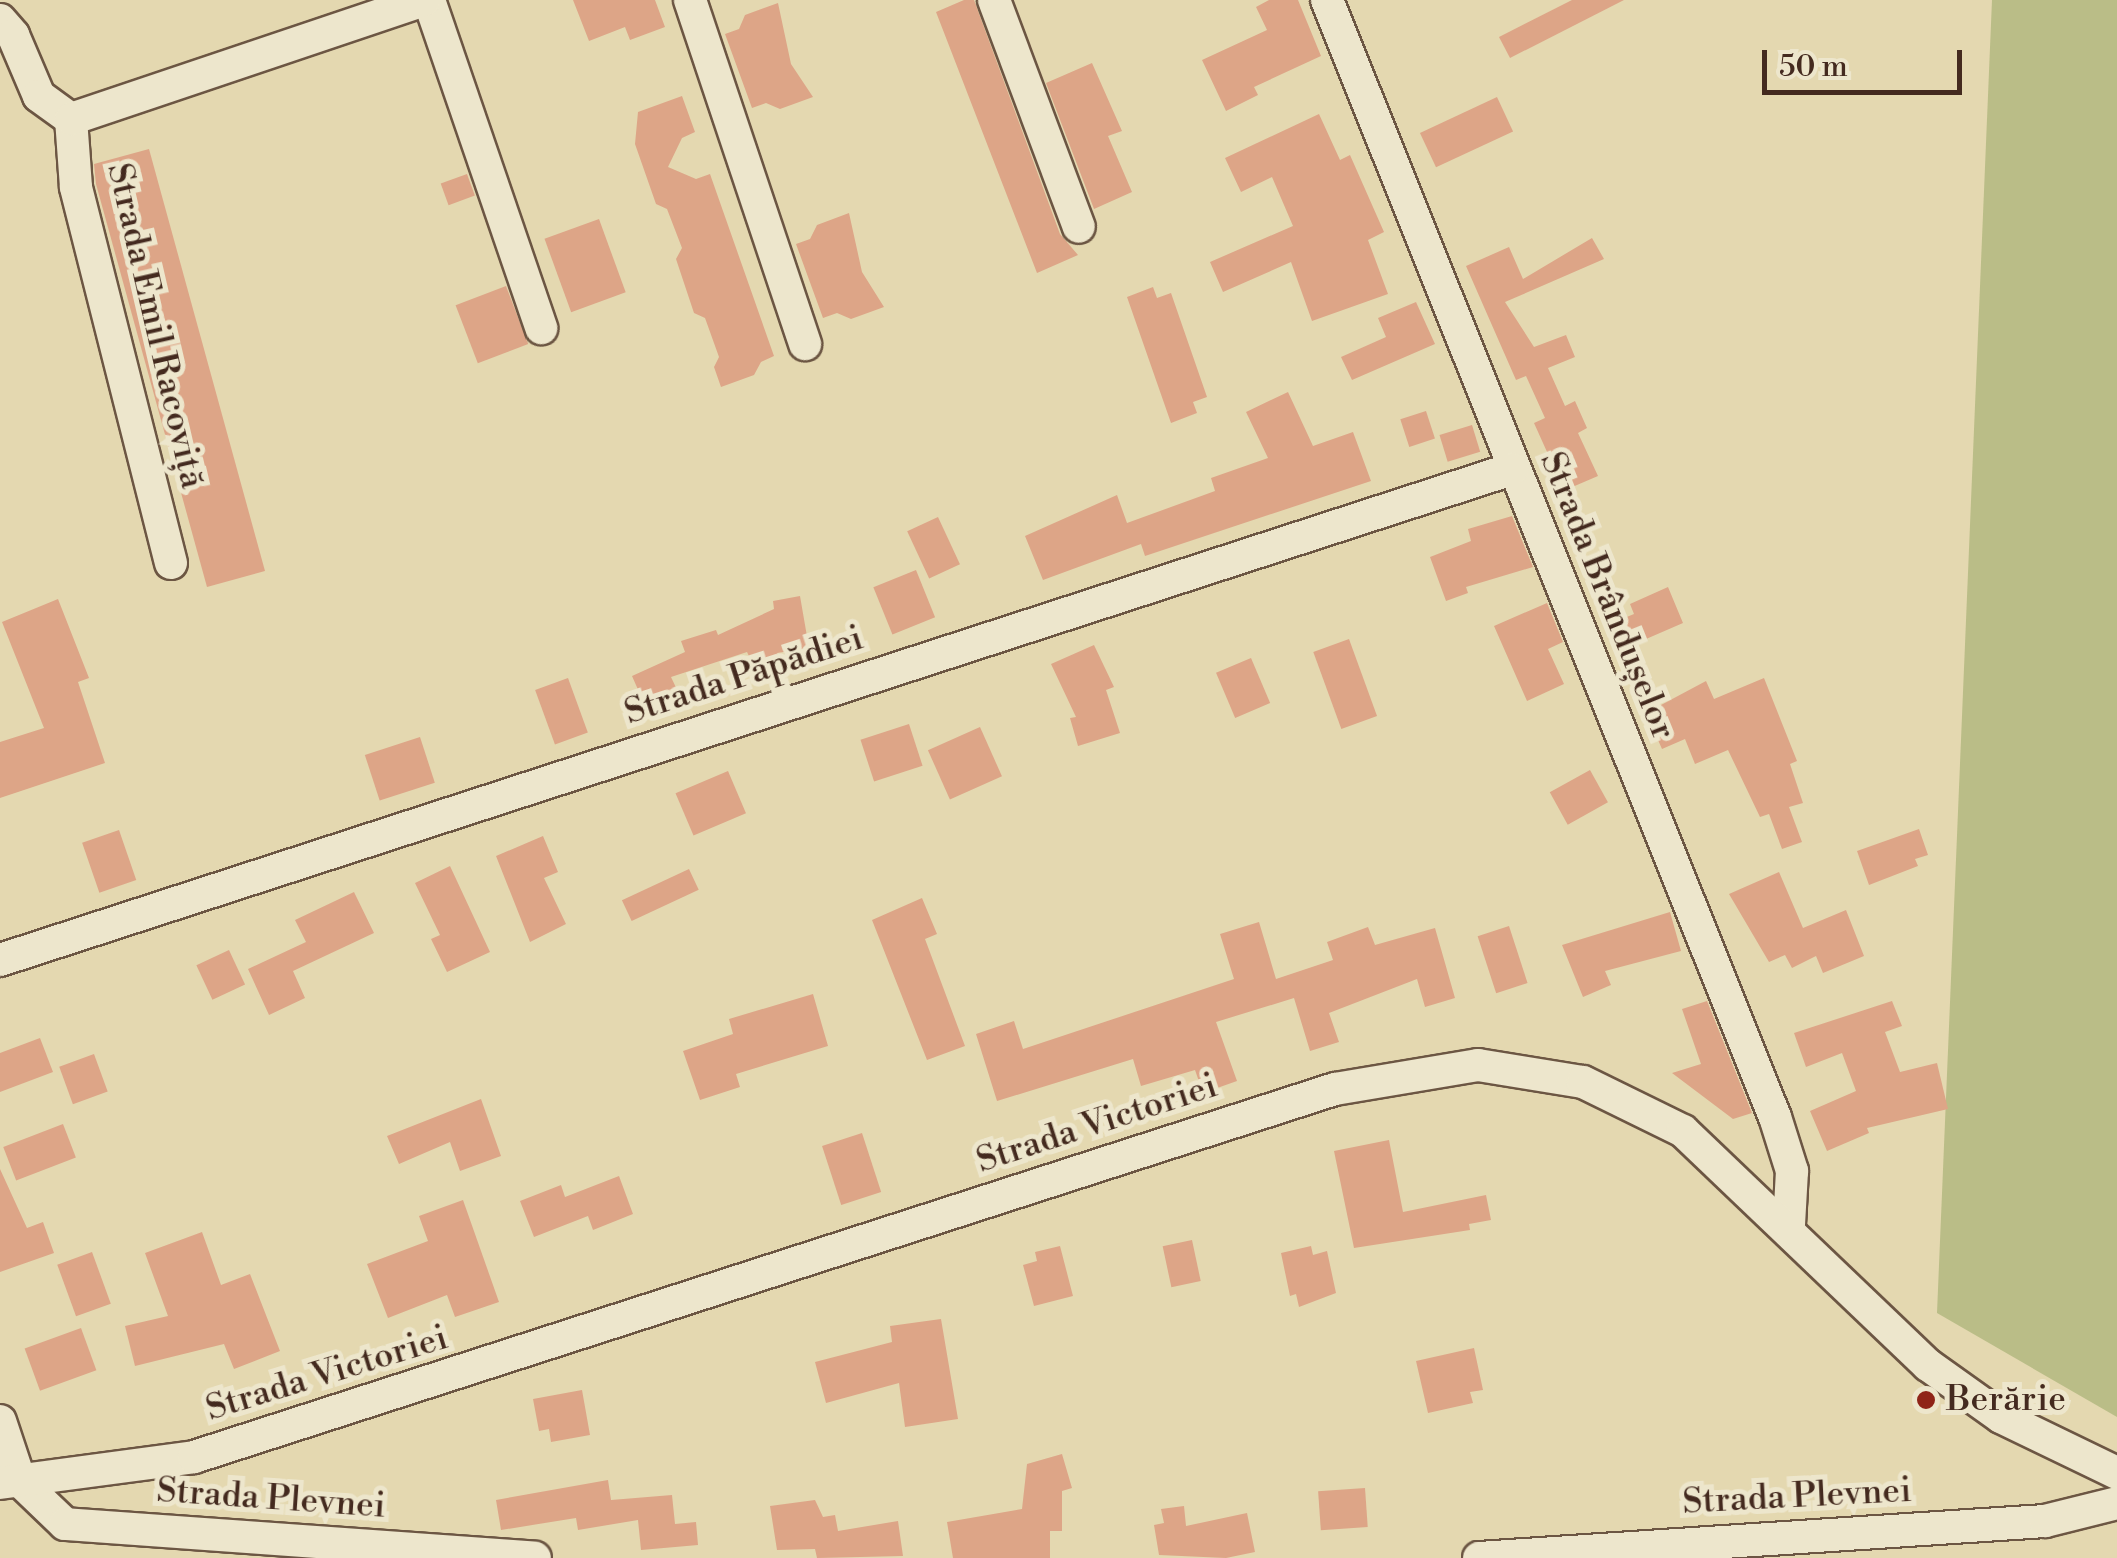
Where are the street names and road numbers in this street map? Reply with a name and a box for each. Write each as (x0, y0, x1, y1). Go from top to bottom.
street label: Strada Emil Racoviță (97, 159, 213, 493)
street label: Strada Brândușelor (1530, 446, 1684, 746)
street label: Strada Păpădiei (619, 618, 869, 734)
street label: Strada Victoriei (971, 1065, 1223, 1183)
street label: Strada Victoriei (201, 1317, 453, 1431)
street label: Strada Plevnei (155, 1470, 387, 1528)
street label: Strada Plevnei (1681, 1470, 1913, 1524)

